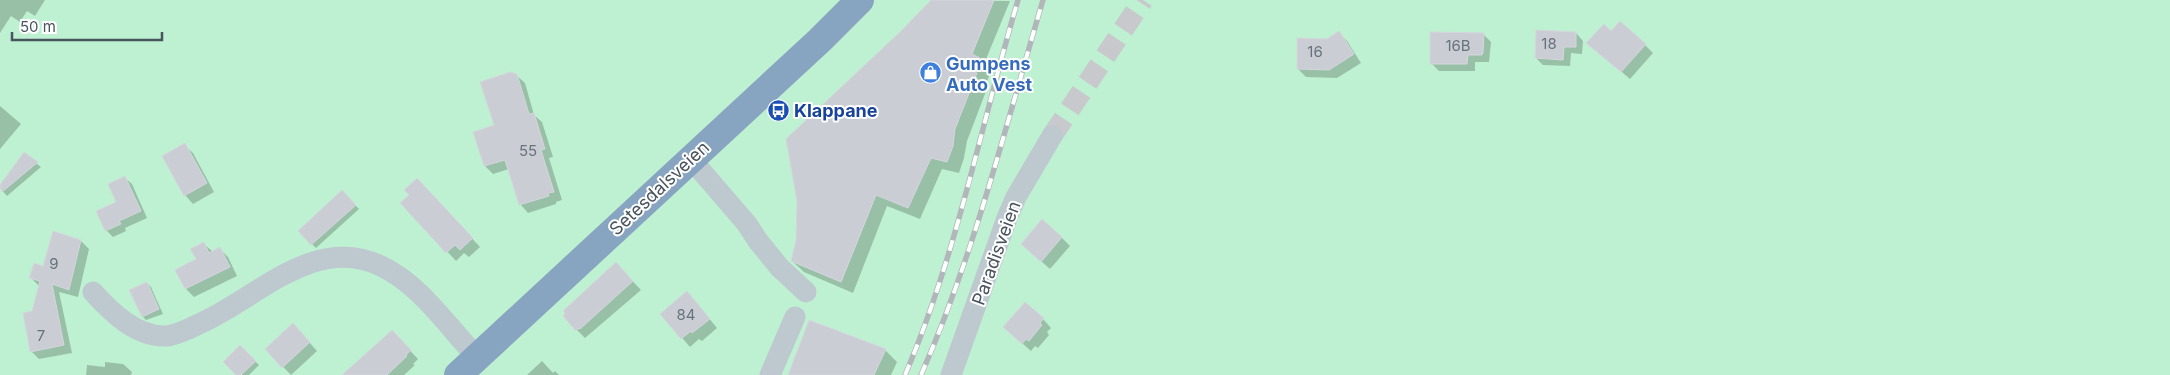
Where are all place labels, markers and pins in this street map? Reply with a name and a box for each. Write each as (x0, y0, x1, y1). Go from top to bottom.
place label: Gumpens Auto Vest (946, 53, 1033, 95)
shop icon: Gumpens Auto Vest (918, 61, 942, 85)
bus stop icon: Klappane (766, 98, 790, 122)
place label: Klappane (794, 100, 878, 121)

